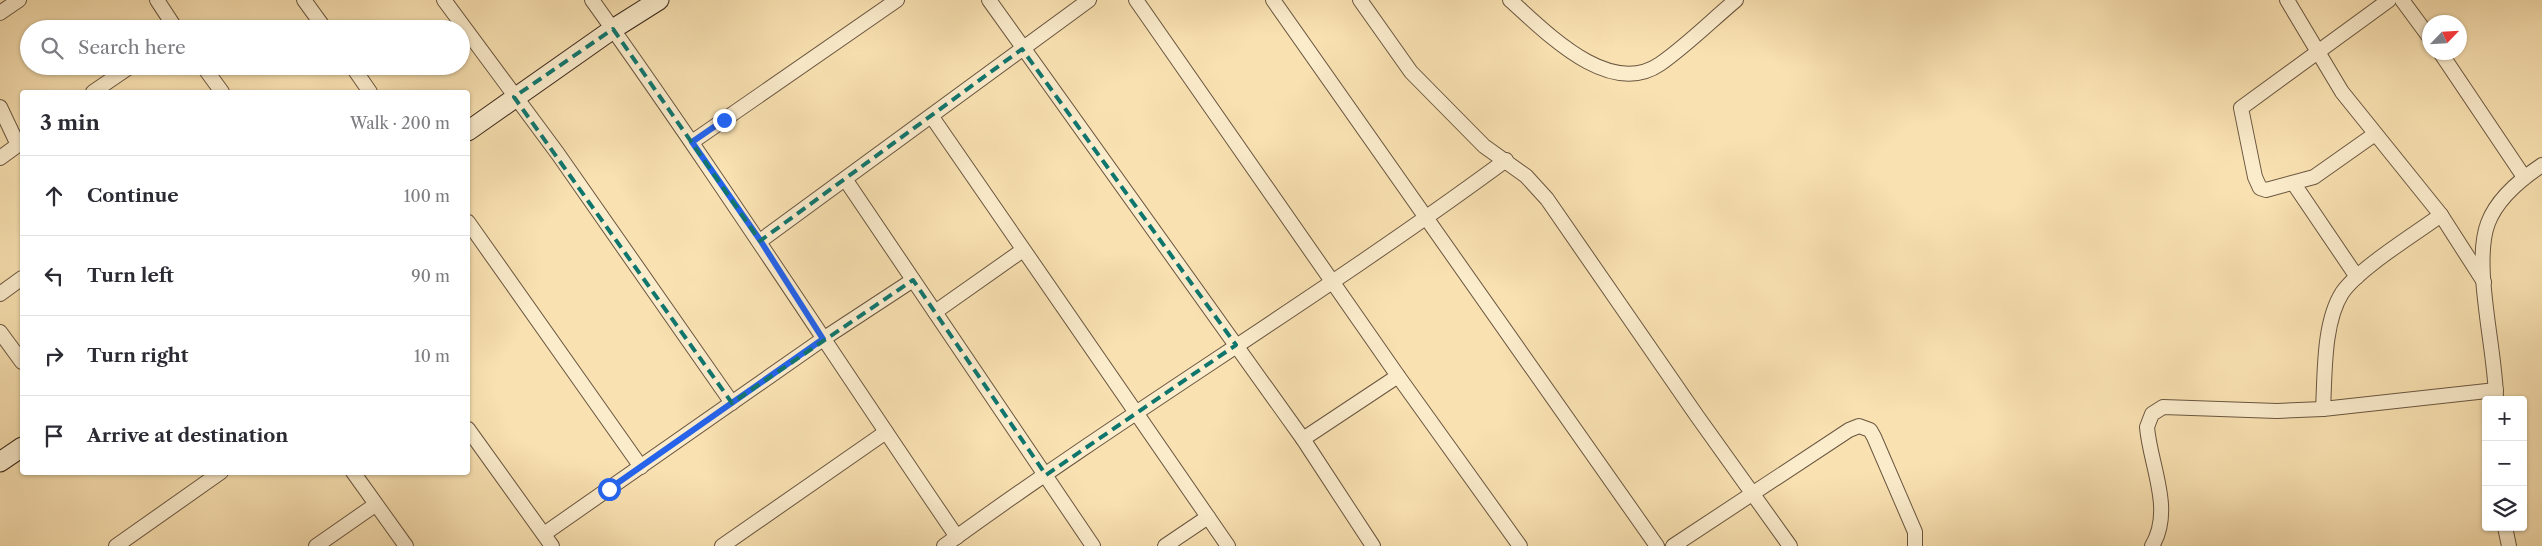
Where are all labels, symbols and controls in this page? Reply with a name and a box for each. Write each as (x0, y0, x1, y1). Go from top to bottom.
north arrow (2422, 15, 2467, 60)
search box (20, 20, 470, 75)
icon: search (38, 34, 66, 62)
text: Search here (78, 36, 186, 59)
route end (713, 109, 736, 132)
text: 3 min (40, 110, 100, 135)
text: Walk · 200 m (350, 113, 450, 133)
icon: ahead (40, 182, 68, 210)
text: Continue (87, 184, 179, 207)
text: 100 m (404, 186, 450, 206)
icon: left (40, 262, 68, 290)
text: Turn left (87, 264, 174, 287)
text: 90 m (411, 266, 450, 286)
icon: right (40, 342, 68, 370)
text: Turn right (87, 344, 188, 367)
text: 10 m (414, 346, 450, 366)
map controls (2482, 396, 2527, 531)
button: + (2482, 396, 2527, 441)
icon: arrive (40, 422, 68, 450)
text: Arrive at destination (87, 424, 288, 447)
button: − (2482, 441, 2527, 486)
route start (598, 478, 621, 501)
button: layers (2482, 486, 2527, 531)

